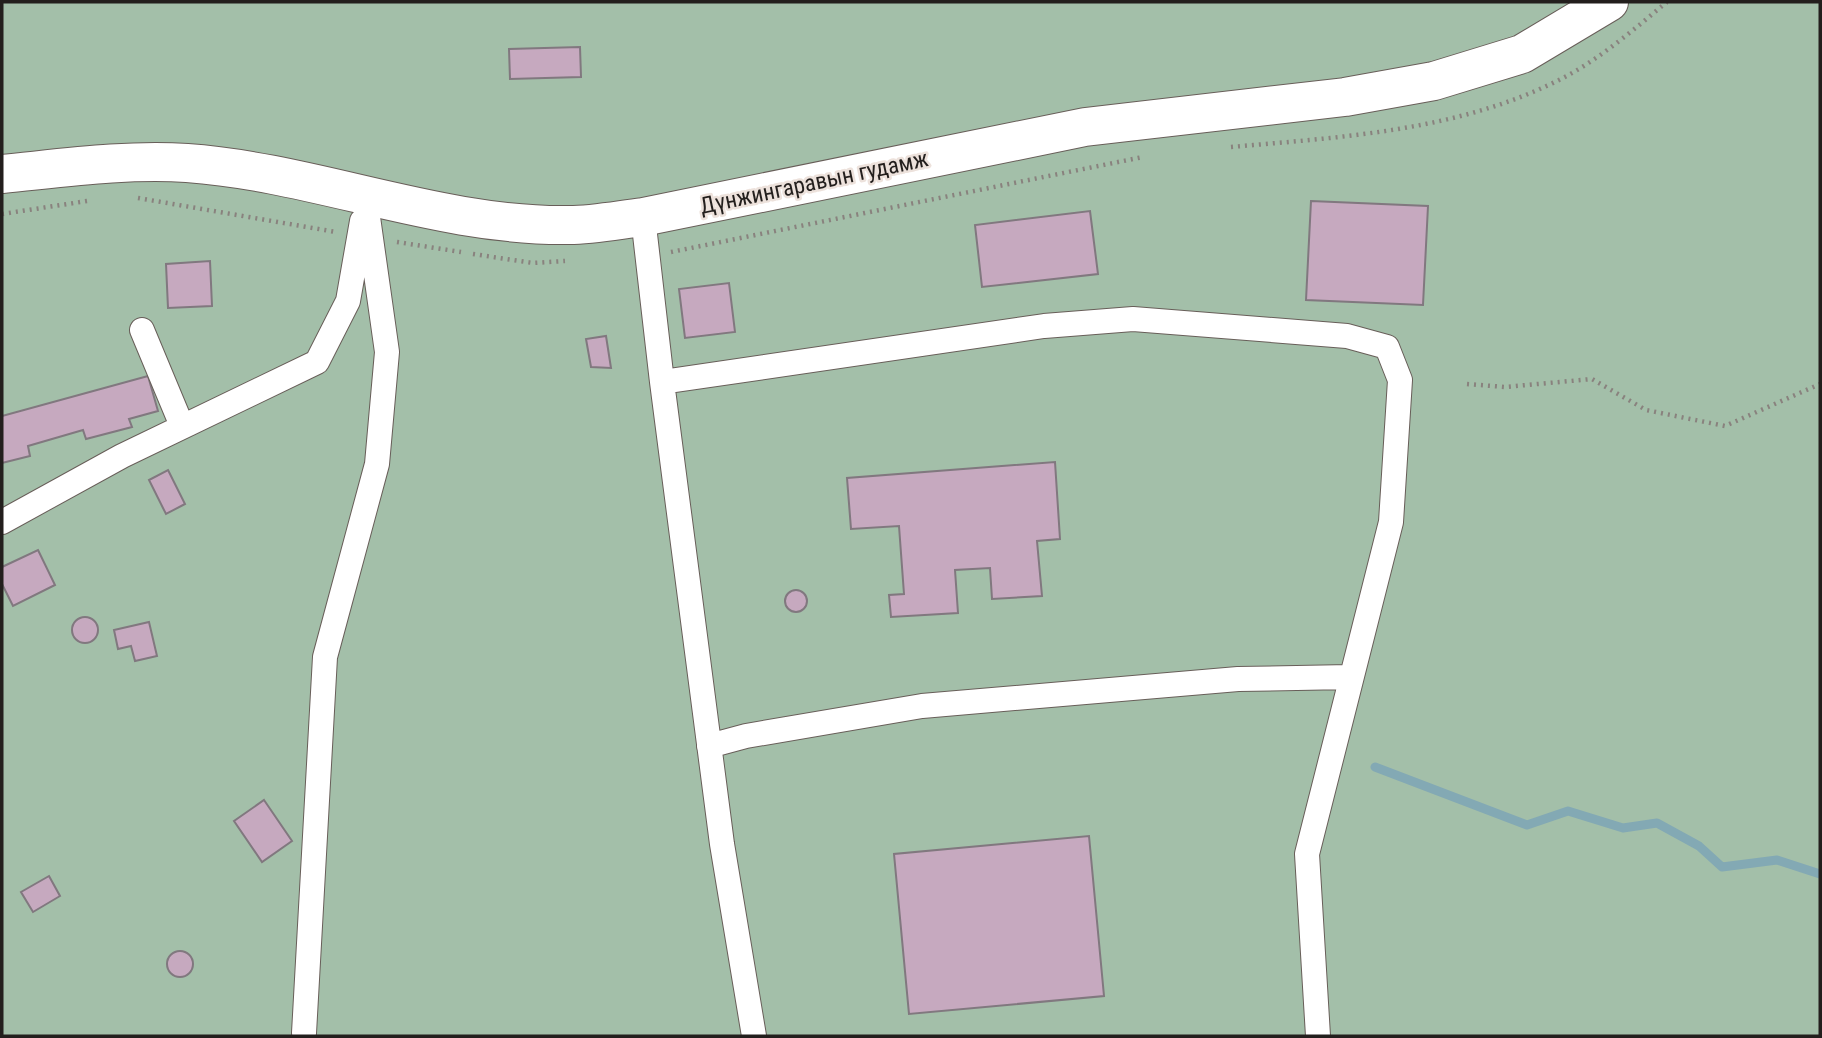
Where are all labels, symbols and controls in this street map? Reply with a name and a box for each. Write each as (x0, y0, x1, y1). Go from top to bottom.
street label: Дүнжингаравын гудамж (697, 145, 931, 220)

